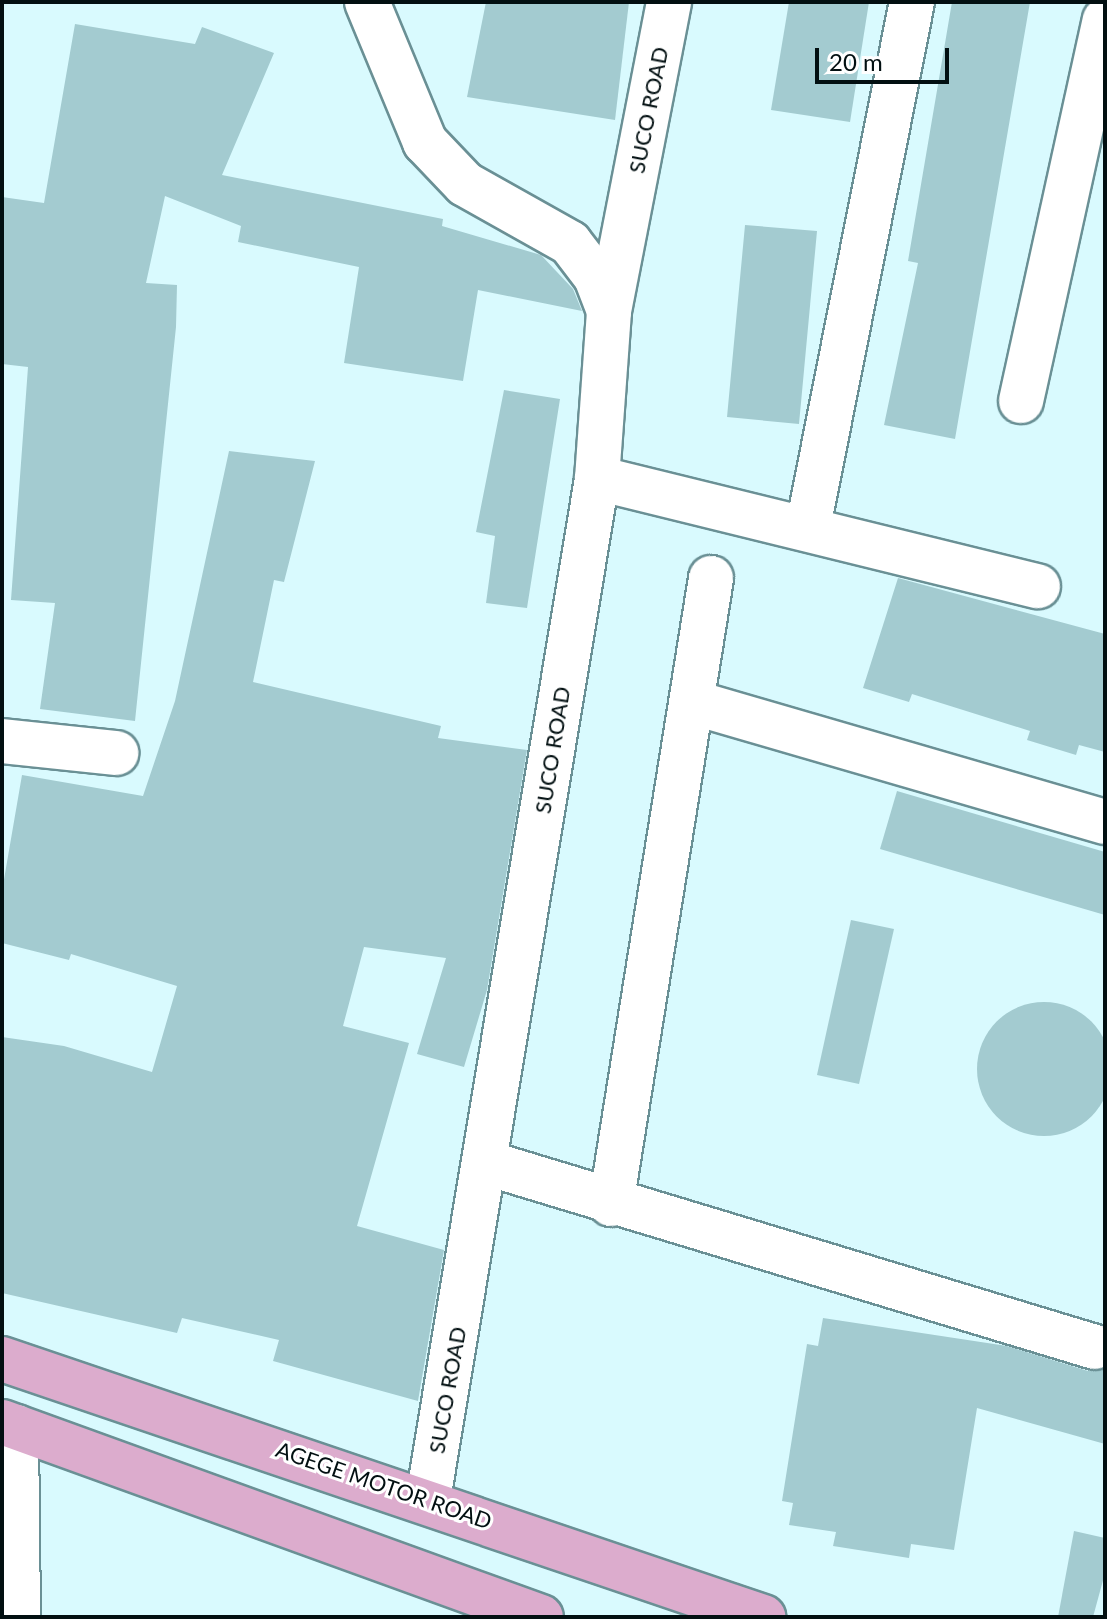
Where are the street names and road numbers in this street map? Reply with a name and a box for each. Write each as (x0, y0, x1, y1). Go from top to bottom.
street label: SUCO ROAD (623, 45, 673, 175)
street label: SUCO ROAD (529, 685, 575, 815)
street label: SUCO ROAD (423, 1325, 471, 1455)
street label: AGEGE MOTOR ROAD (273, 1436, 495, 1534)

